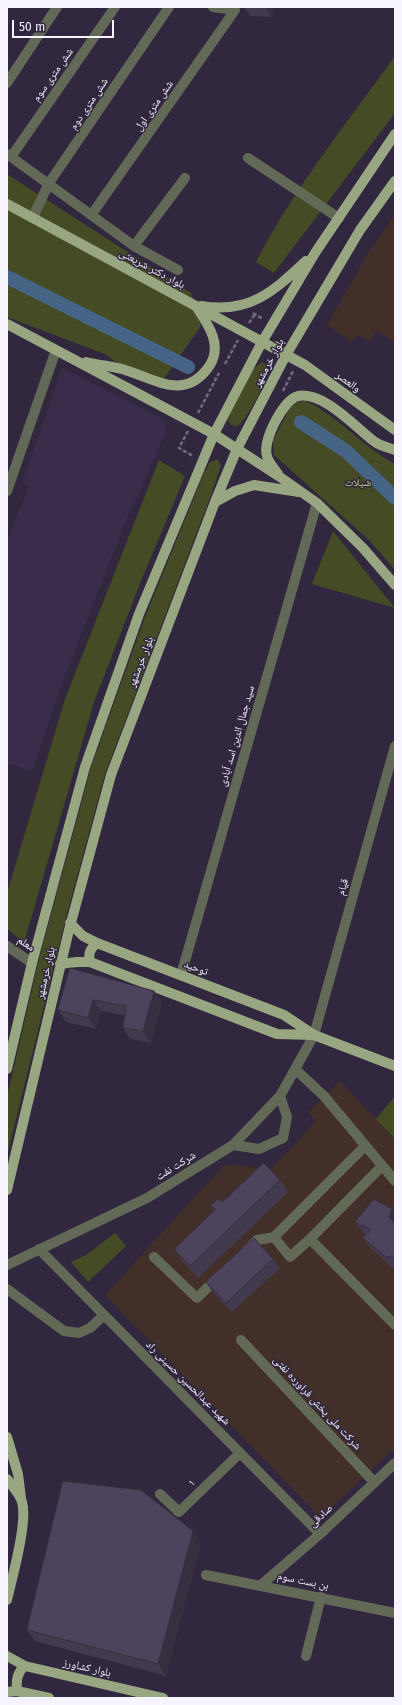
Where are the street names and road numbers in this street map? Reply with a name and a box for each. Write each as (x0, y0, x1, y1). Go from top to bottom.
street label: شش متری سوم (30, 46, 76, 104)
street label: شش متری دوم (67, 76, 111, 132)
street label: شش متری اول (132, 78, 176, 134)
street label: بلوار دکتر شریعتی (117, 246, 187, 292)
street label: بلوار خرمشهر (251, 336, 287, 390)
street label: والعصر (333, 369, 363, 395)
street label: بلوار خرمشهر (125, 635, 157, 689)
street label: سید جمال الدین اسد آبادی (216, 684, 258, 788)
street label: قیام (334, 877, 352, 897)
street label: معلم (15, 933, 37, 955)
street label: بلوار خرمشهر (34, 946, 58, 1000)
street label: توحید (182, 957, 210, 979)
street label: شرکت نفت (154, 1149, 198, 1183)
street label: شهید عبدالحسین حسینی راد (143, 1338, 233, 1428)
street label: شرکت ملی پخش فراورده نفتی (270, 1353, 364, 1453)
street label: ۱ (186, 1477, 198, 1489)
street label: صادقی (306, 1502, 336, 1530)
street label: بن بست سوم (276, 1570, 330, 1592)
street label: بلوار کشاورز (62, 1656, 112, 1680)

